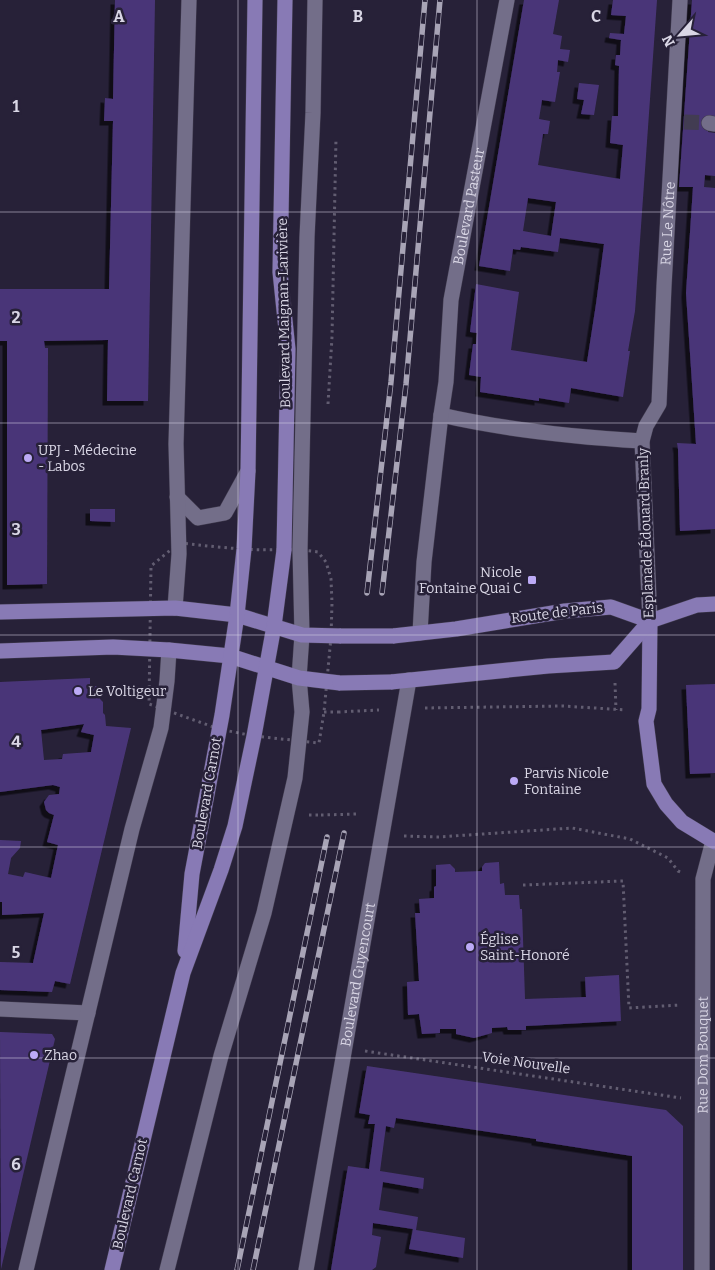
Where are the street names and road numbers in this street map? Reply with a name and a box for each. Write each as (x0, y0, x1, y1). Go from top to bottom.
street label: Boulevard Pasteur (449, 146, 488, 266)
street label: Rue Le Nôtre (657, 181, 678, 266)
street label: Boulevard Maignan-Larivière (274, 218, 294, 408)
street label: Esplanade Édouard Branly (634, 447, 657, 619)
street label: Route de Paris (510, 599, 604, 627)
street label: Boulevard Carnot (189, 736, 225, 850)
street label: Boulevard Guyencourt (337, 901, 379, 1048)
street label: Rue Dom Bouquet (694, 996, 711, 1114)
street label: Voie Nouvelle (481, 1048, 571, 1078)
street label: Boulevard Carnot (109, 1137, 151, 1251)

